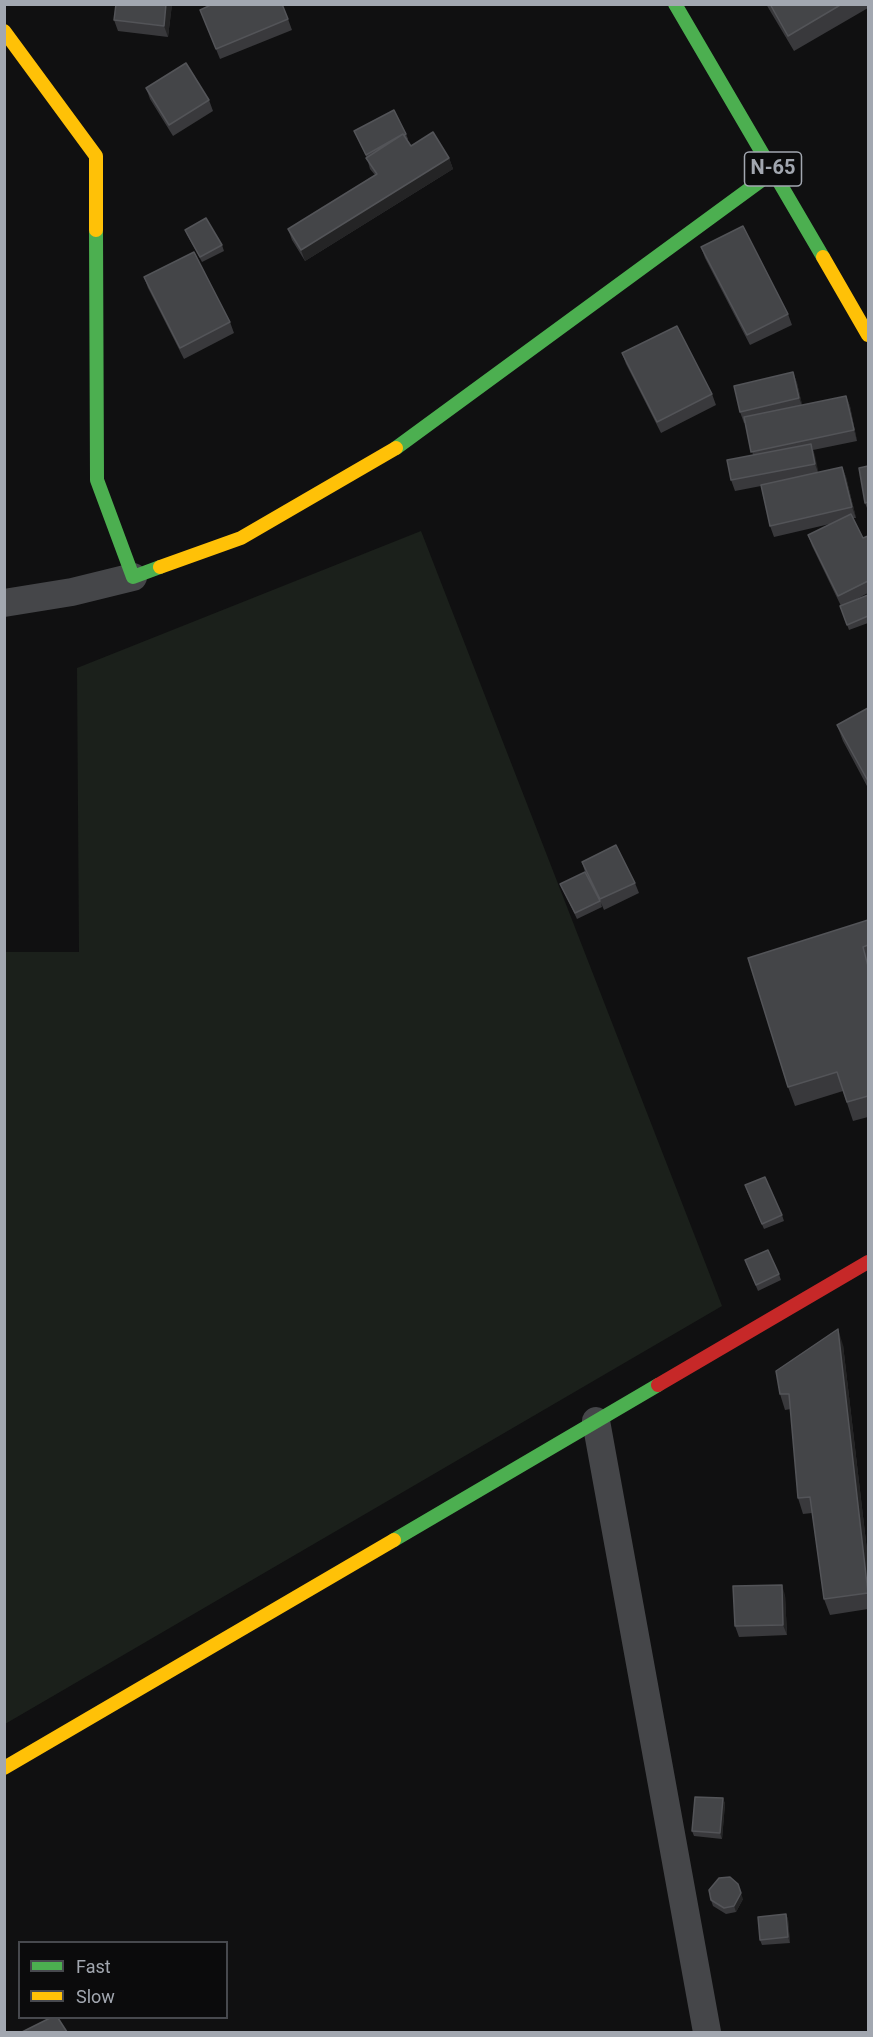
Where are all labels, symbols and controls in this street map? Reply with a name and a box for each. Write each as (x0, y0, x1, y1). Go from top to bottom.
road number: N-65 (744, 152, 802, 186)
legend (18, 1941, 228, 2019)
text: Fast (76, 1956, 111, 1977)
text: Slow (76, 1986, 115, 2007)

